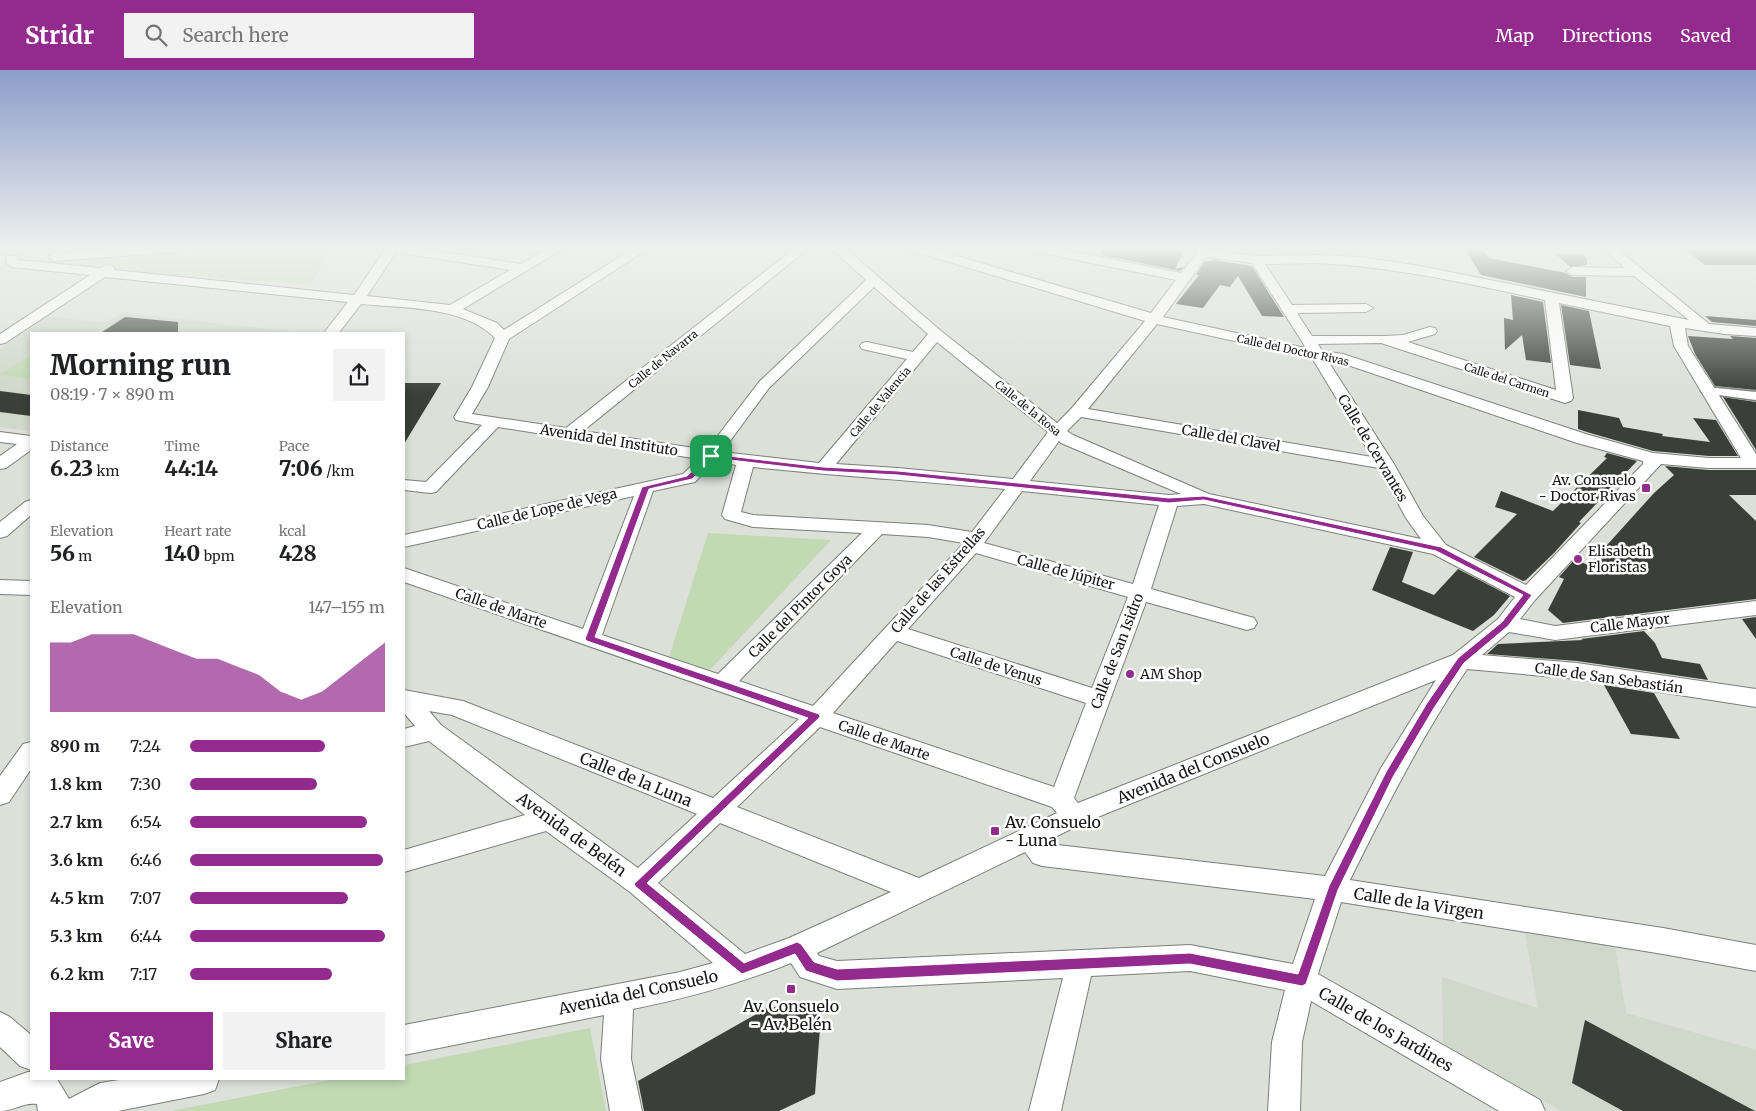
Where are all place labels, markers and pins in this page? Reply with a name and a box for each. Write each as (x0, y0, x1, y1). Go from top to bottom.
pin (690, 435, 732, 477)
place label: Av. Consuelo - Doctor Rivas (1539, 471, 1636, 505)
marker: Av. Consuelo - Doctor Rivas (1640, 482, 1652, 494)
place label: Elisabeth Floristas (1588, 542, 1651, 576)
marker: Elisabeth Floristas (1572, 553, 1584, 565)
place label: AM Shop (1139, 665, 1202, 683)
marker: AM Shop (1124, 668, 1136, 680)
place label: Av. Consuelo - Luna (1004, 812, 1101, 850)
marker: Av. Consuelo - Luna (989, 825, 1001, 837)
marker: Av. Consuelo - Av. Belén (785, 983, 797, 995)
place label: Av. Consuelo - Av. Belén (742, 996, 839, 1034)

